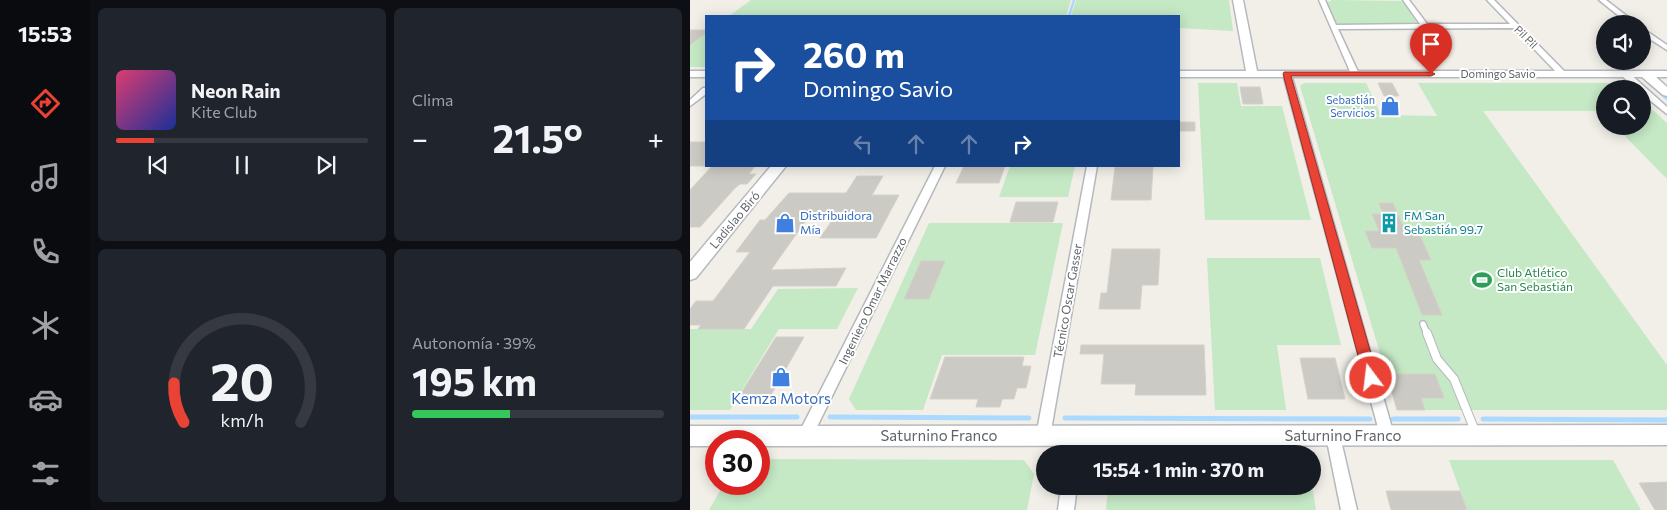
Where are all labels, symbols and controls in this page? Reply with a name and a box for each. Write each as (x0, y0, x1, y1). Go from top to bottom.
map controls (1596, 15, 1651, 135)
button: sound (1596, 15, 1651, 70)
text: 15:53 (18, 20, 72, 47)
street label: Pil Pil (1512, 22, 1541, 51)
pin (1410, 23, 1452, 74)
icon: arrive (1417, 30, 1445, 58)
text: 260 m (803, 32, 905, 75)
icon: right (720, 35, 785, 100)
street label: Domingo Savio (1460, 67, 1536, 80)
text: Domingo Savio (803, 75, 953, 102)
text: Neon Rain (191, 79, 281, 102)
button: search (1596, 80, 1651, 135)
icon: directions (28, 86, 63, 121)
text: Clima (412, 90, 453, 109)
place label: Sebastián Servicios (1326, 93, 1375, 119)
shop icon: Sebastián Servicios (1379, 95, 1401, 117)
text: Kite Club (191, 102, 257, 121)
text: 21.5° (493, 114, 583, 161)
text: − (412, 121, 428, 155)
text: + (648, 121, 664, 155)
icon: left (849, 130, 877, 158)
icon: ahead (902, 130, 930, 158)
icon: ahead (955, 130, 983, 158)
icon: right (1008, 130, 1036, 158)
icon: previous (144, 151, 172, 179)
icon: pause (228, 151, 256, 179)
icon: next (312, 151, 340, 179)
icon: music (28, 160, 63, 195)
street label: Ladislao Biró (706, 188, 762, 251)
place label: Distribuidora Mía (800, 208, 872, 236)
place label: FM San Sebastián 99.7 (1404, 208, 1483, 236)
shop icon: Distribuidora Mía (774, 212, 796, 234)
building icon: FM San Sebastián 99.7 (1378, 212, 1400, 234)
icon: phone (28, 234, 63, 269)
street label: Ingeniero Omar Marrazzo (835, 235, 909, 366)
street label: Técnico Oscar Gasser (1050, 242, 1084, 359)
place label: Club Atlético San Sebastián (1497, 265, 1573, 293)
sports icon: Club Atlético San Sebastián (1471, 269, 1493, 291)
icon: climate (28, 308, 63, 343)
text: Autonomía · 39% (412, 333, 536, 352)
text: 20 (210, 348, 274, 412)
position arrow (1344, 351, 1396, 403)
text: 195 km (412, 357, 537, 404)
shop icon: Kemza Motors (770, 366, 792, 388)
icon: car (28, 382, 63, 417)
place label: Kemza Motors (731, 389, 831, 407)
text: km/h (220, 409, 264, 431)
street label: Saturnino Franco (880, 426, 998, 444)
street label: Saturnino Franco (1284, 426, 1402, 444)
speed limit sign: 30 (705, 430, 770, 495)
icon: filters (28, 456, 63, 491)
text: 15:54 · 1 min · 370 m (1093, 458, 1264, 481)

